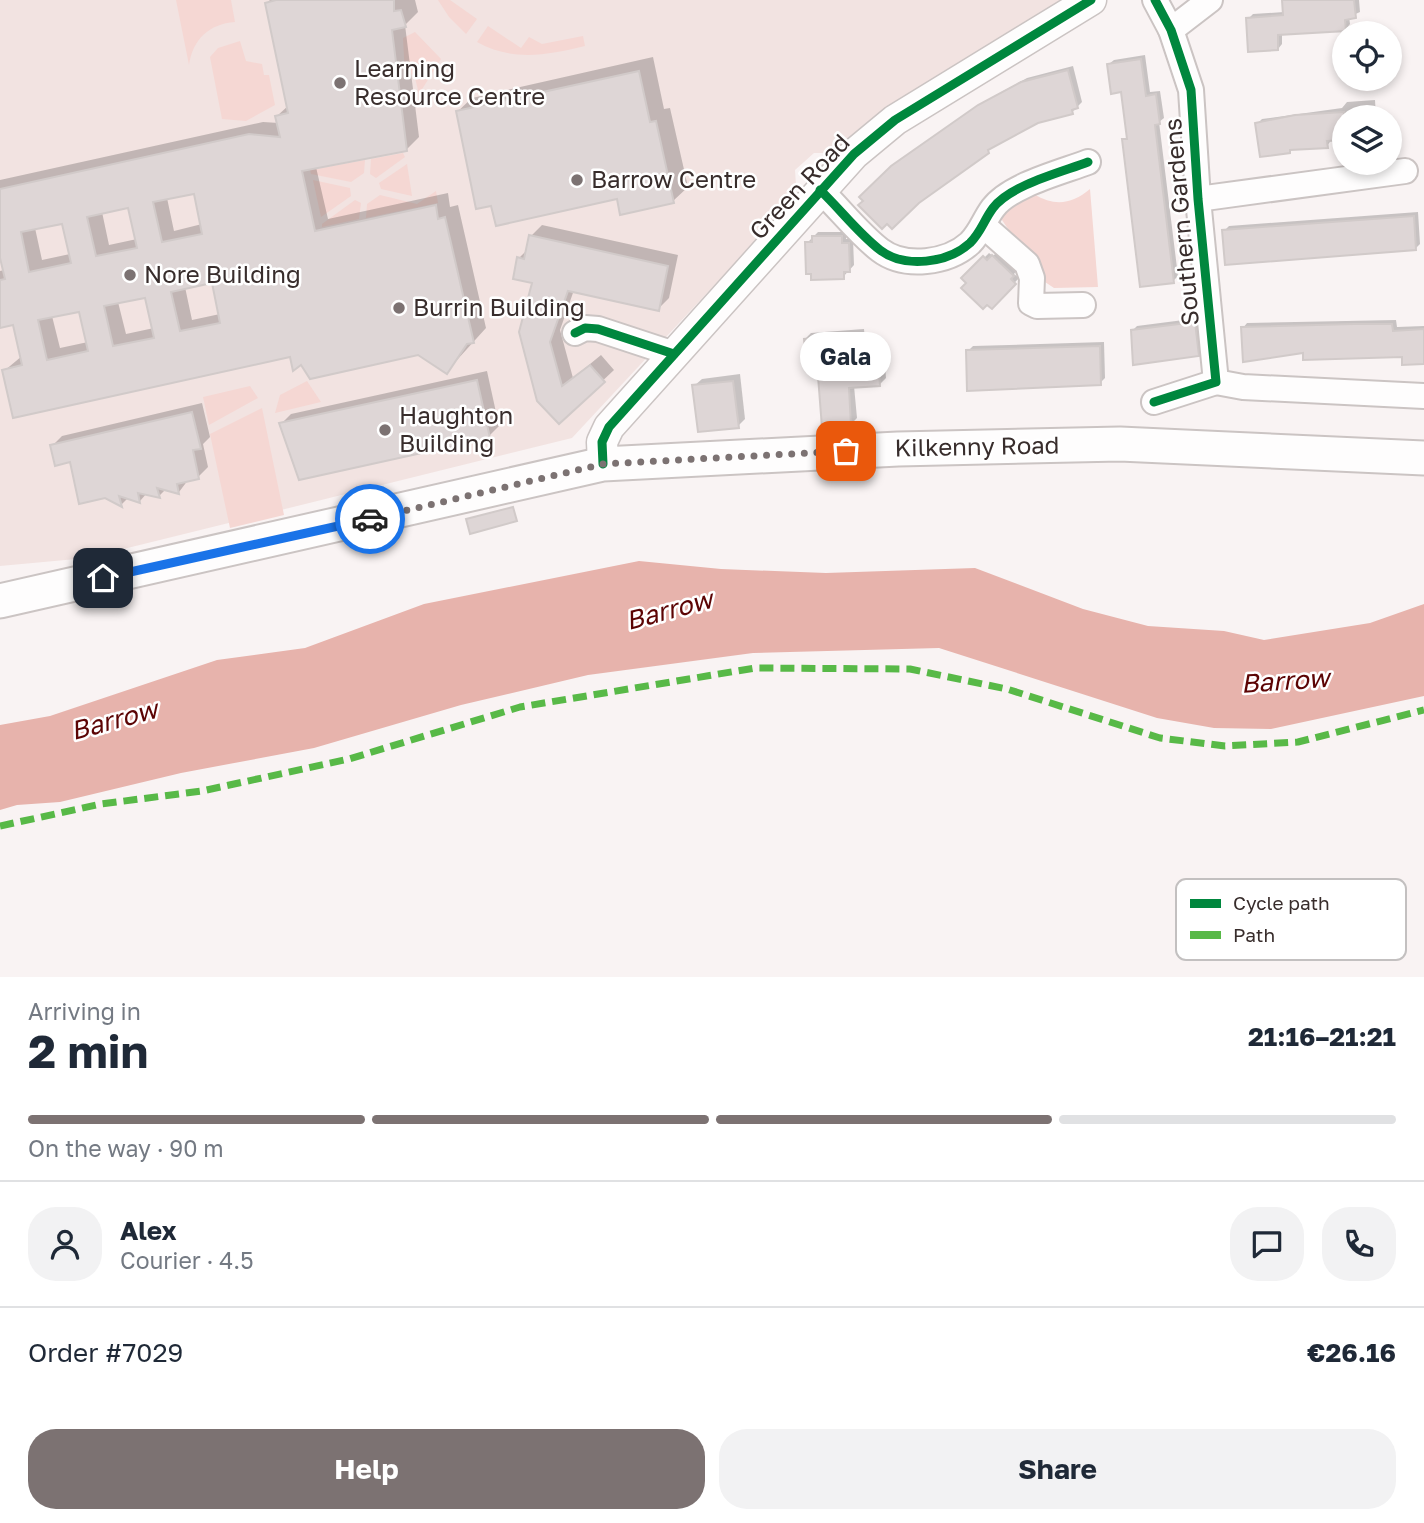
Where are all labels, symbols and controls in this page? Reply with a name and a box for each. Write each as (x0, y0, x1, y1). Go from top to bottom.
map controls (1332, 21, 1402, 175)
button: locate (1332, 21, 1402, 91)
place label: Learning Resource Centre (354, 53, 545, 110)
marker: Learning Resource Centre (332, 75, 348, 91)
button: layers (1332, 105, 1402, 175)
street label: Southern Gardens (1157, 117, 1204, 327)
street label: Green Road (743, 127, 855, 245)
place label: Barrow Centre (591, 164, 756, 193)
marker: Barrow Centre (569, 172, 585, 188)
place label: Nore Building (144, 259, 301, 288)
marker: Nore Building (122, 267, 138, 283)
place label: Burrin Building (413, 292, 585, 321)
marker: Burrin Building (391, 300, 407, 316)
callout: Gala (800, 332, 892, 381)
text: Gala (820, 342, 871, 370)
place label: Haughton Building (399, 400, 513, 457)
pin (816, 421, 876, 481)
marker: Haughton Building (377, 422, 393, 438)
street label: Kilkenny Road (894, 430, 1060, 461)
icon: bag (827, 432, 865, 470)
courier (335, 484, 405, 554)
icon: car (351, 500, 389, 538)
pin (73, 548, 133, 608)
icon: home (84, 559, 122, 597)
water label: Barrow (622, 582, 718, 636)
water label: Barrow (1240, 662, 1333, 699)
water label: Barrow (67, 692, 163, 746)
legend (1176, 879, 1406, 960)
text: Cycle path (1233, 891, 1330, 914)
text: Path (1233, 923, 1275, 946)
text: Arriving in (28, 997, 141, 1025)
text: 21:16–21:21 (1248, 1021, 1396, 1052)
text: 2 min (28, 1023, 148, 1078)
text: On the way · 90 m (28, 1134, 224, 1162)
button: person (28, 1207, 102, 1281)
button: chat (1230, 1207, 1304, 1281)
button: phone (1322, 1207, 1396, 1281)
text: Alex (120, 1215, 177, 1246)
text: Courier · 4.5 (120, 1246, 253, 1274)
text: Order #7029 (28, 1337, 183, 1368)
text: €26.16 (1307, 1337, 1396, 1368)
button: Help (28, 1429, 705, 1509)
button: Share (719, 1429, 1396, 1509)

